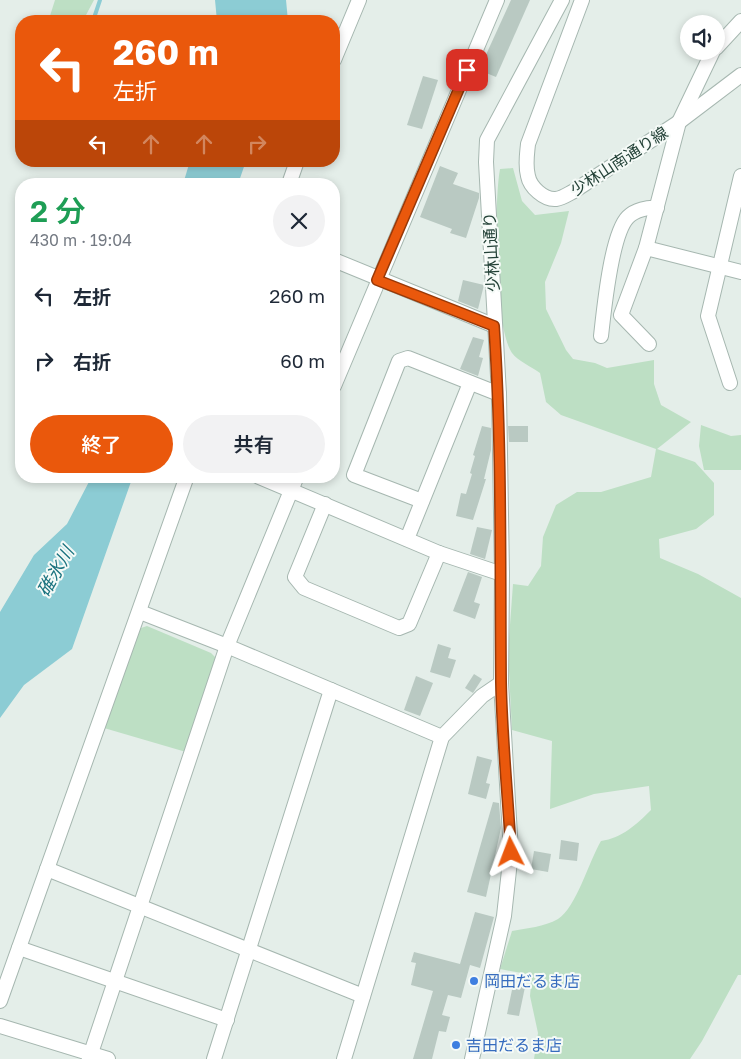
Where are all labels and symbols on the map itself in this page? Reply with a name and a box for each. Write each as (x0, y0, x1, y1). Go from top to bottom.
pin (446, 49, 488, 91)
street label: 少林山南通り線 (567, 122, 671, 200)
street label: 少林山通り (479, 212, 503, 292)
water label: 碓氷川 (32, 540, 79, 600)
position arrow (484, 825, 536, 877)
place label: 岡田だるま店 (484, 971, 580, 991)
marker: 岡田だるま店 (468, 975, 480, 987)
place label: 吉田だるま店 (466, 1035, 562, 1055)
marker: 吉田だるま店 (450, 1039, 462, 1051)

